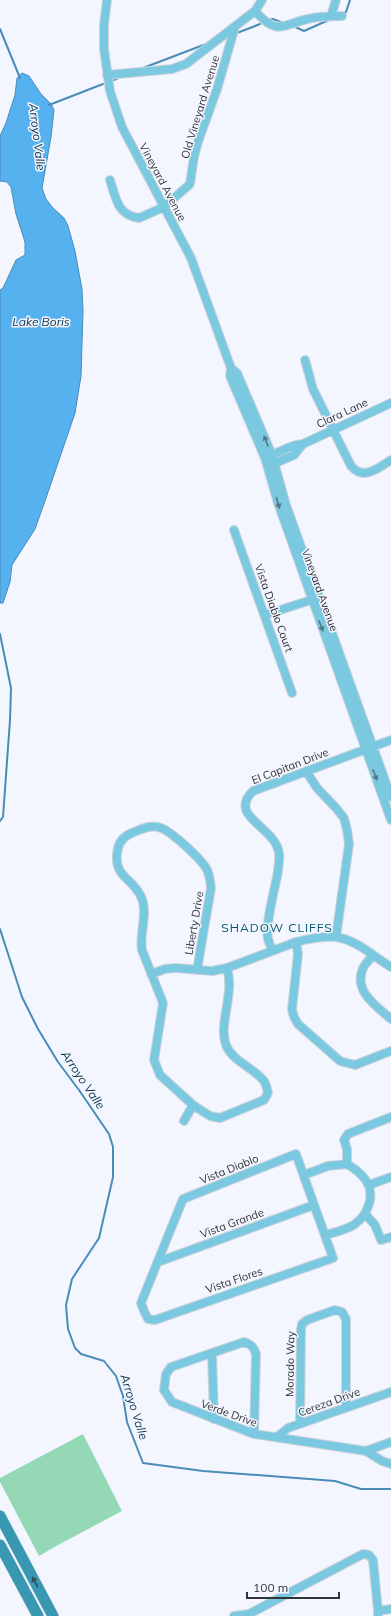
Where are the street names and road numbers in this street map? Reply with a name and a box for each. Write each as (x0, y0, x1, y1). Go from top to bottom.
street label: Old Vineyard Avenue (178, 54, 222, 160)
street label: Vineyard Avenue (136, 140, 190, 224)
street label: Clara Lane (314, 395, 370, 431)
street label: Vineyard Avenue (299, 547, 341, 633)
street label: Vista Diablo Court (252, 562, 296, 654)
street label: El Capitan Drive (249, 745, 331, 787)
street label: Liberty Drive (181, 890, 207, 956)
street label: Vista Diablo (198, 1151, 260, 1187)
street label: Vista Grande (198, 1205, 266, 1241)
street label: Vista Flores (204, 1264, 264, 1296)
street label: Morado Way (282, 1331, 298, 1397)
street label: Cereza Drive (296, 1384, 362, 1420)
street label: Verde Drive (199, 1396, 259, 1430)

